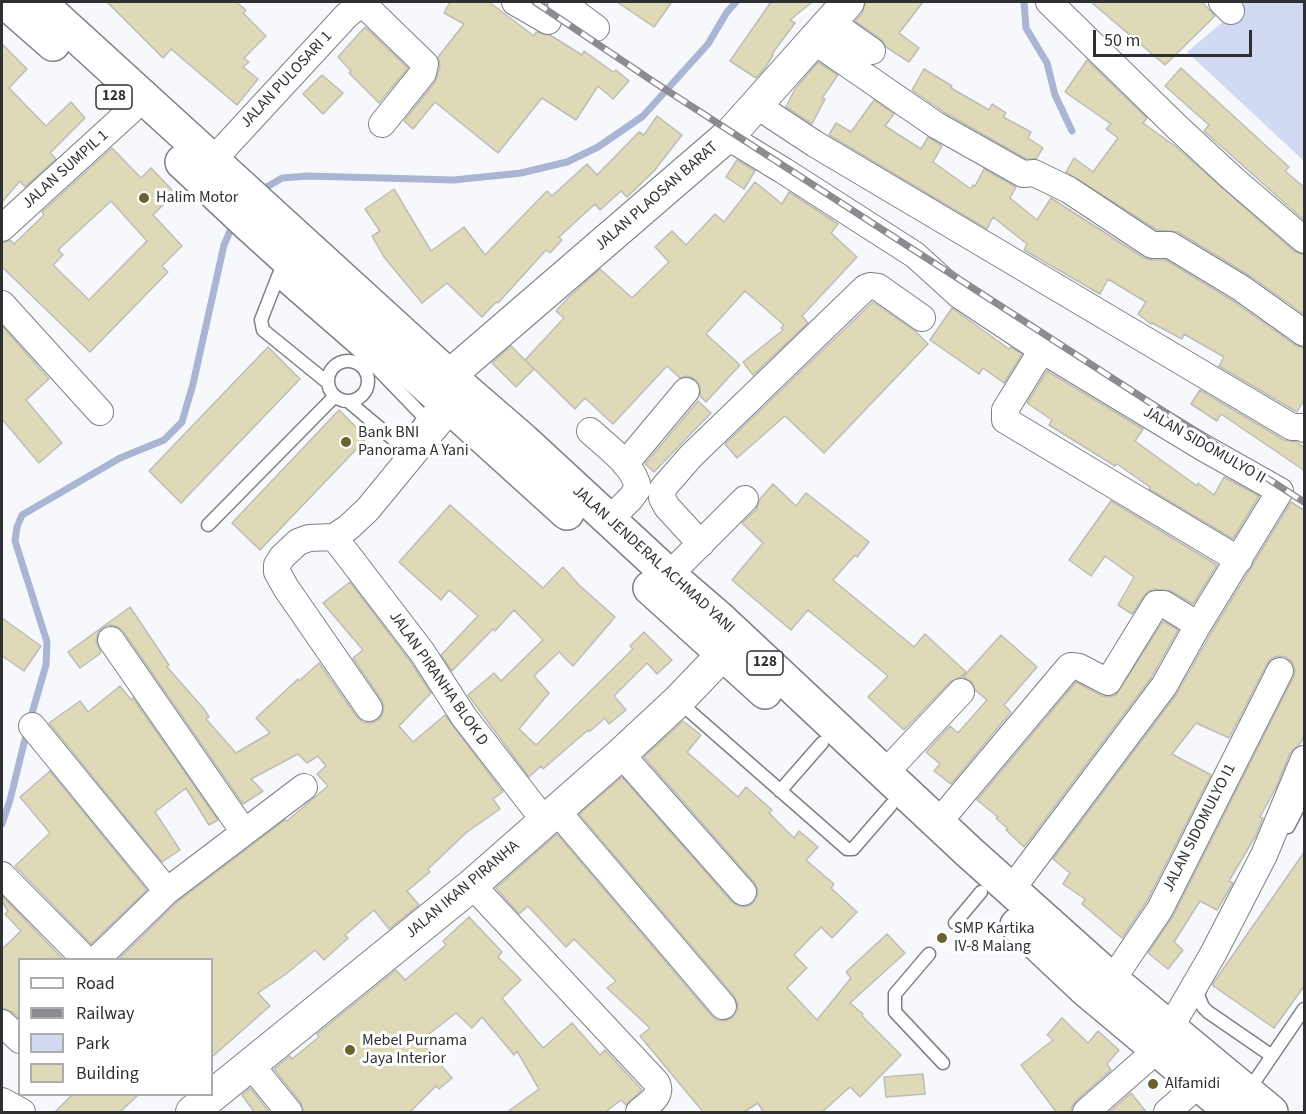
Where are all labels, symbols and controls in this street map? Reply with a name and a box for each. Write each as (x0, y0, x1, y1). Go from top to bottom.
scale bar (1096, 18, 1255, 56)
street label: JALAN PULOSARI 1 (237, 28, 337, 132)
text: 50 m (1104, 28, 1140, 53)
road number: 128 (96, 85, 132, 109)
street label: JALAN SUMPIL 1 (19, 126, 113, 214)
street label: JALAN PLAOSAN BARAT (592, 138, 722, 256)
place label: Halim Motor (156, 188, 238, 208)
marker: Halim Motor (137, 191, 151, 205)
street label: JALAN SIDOMULYO II (1140, 403, 1268, 489)
place label: Bank BNI Panorama A Yani (358, 423, 469, 461)
marker: Bank BNI Panorama A Yani (339, 435, 353, 449)
street label: JALAN JENDERAL ACHMAD YANI (568, 482, 738, 638)
street label: JALAN PIRANHA BLOK D (384, 608, 492, 750)
road number: 128 (747, 651, 783, 675)
street label: JALAN SIDOMULYO I1 (1159, 761, 1241, 895)
street label: JALAN IKAN PIRANHA (402, 837, 524, 943)
place label: SMP Kartika IV-8 Malang (954, 919, 1034, 957)
marker: SMP Kartika IV-8 Malang (935, 931, 949, 945)
legend (18, 958, 213, 1096)
text: Road (76, 971, 115, 996)
text: Railway (76, 1001, 135, 1026)
text: Park (76, 1031, 110, 1056)
place label: Mebel Purnama Jaya Interior (362, 1031, 467, 1069)
marker: Mebel Purnama Jaya Interior (343, 1043, 357, 1057)
text: Building (76, 1061, 139, 1086)
place label: Alfamidi (1165, 1074, 1220, 1094)
marker: Alfamidi (1146, 1077, 1160, 1091)

